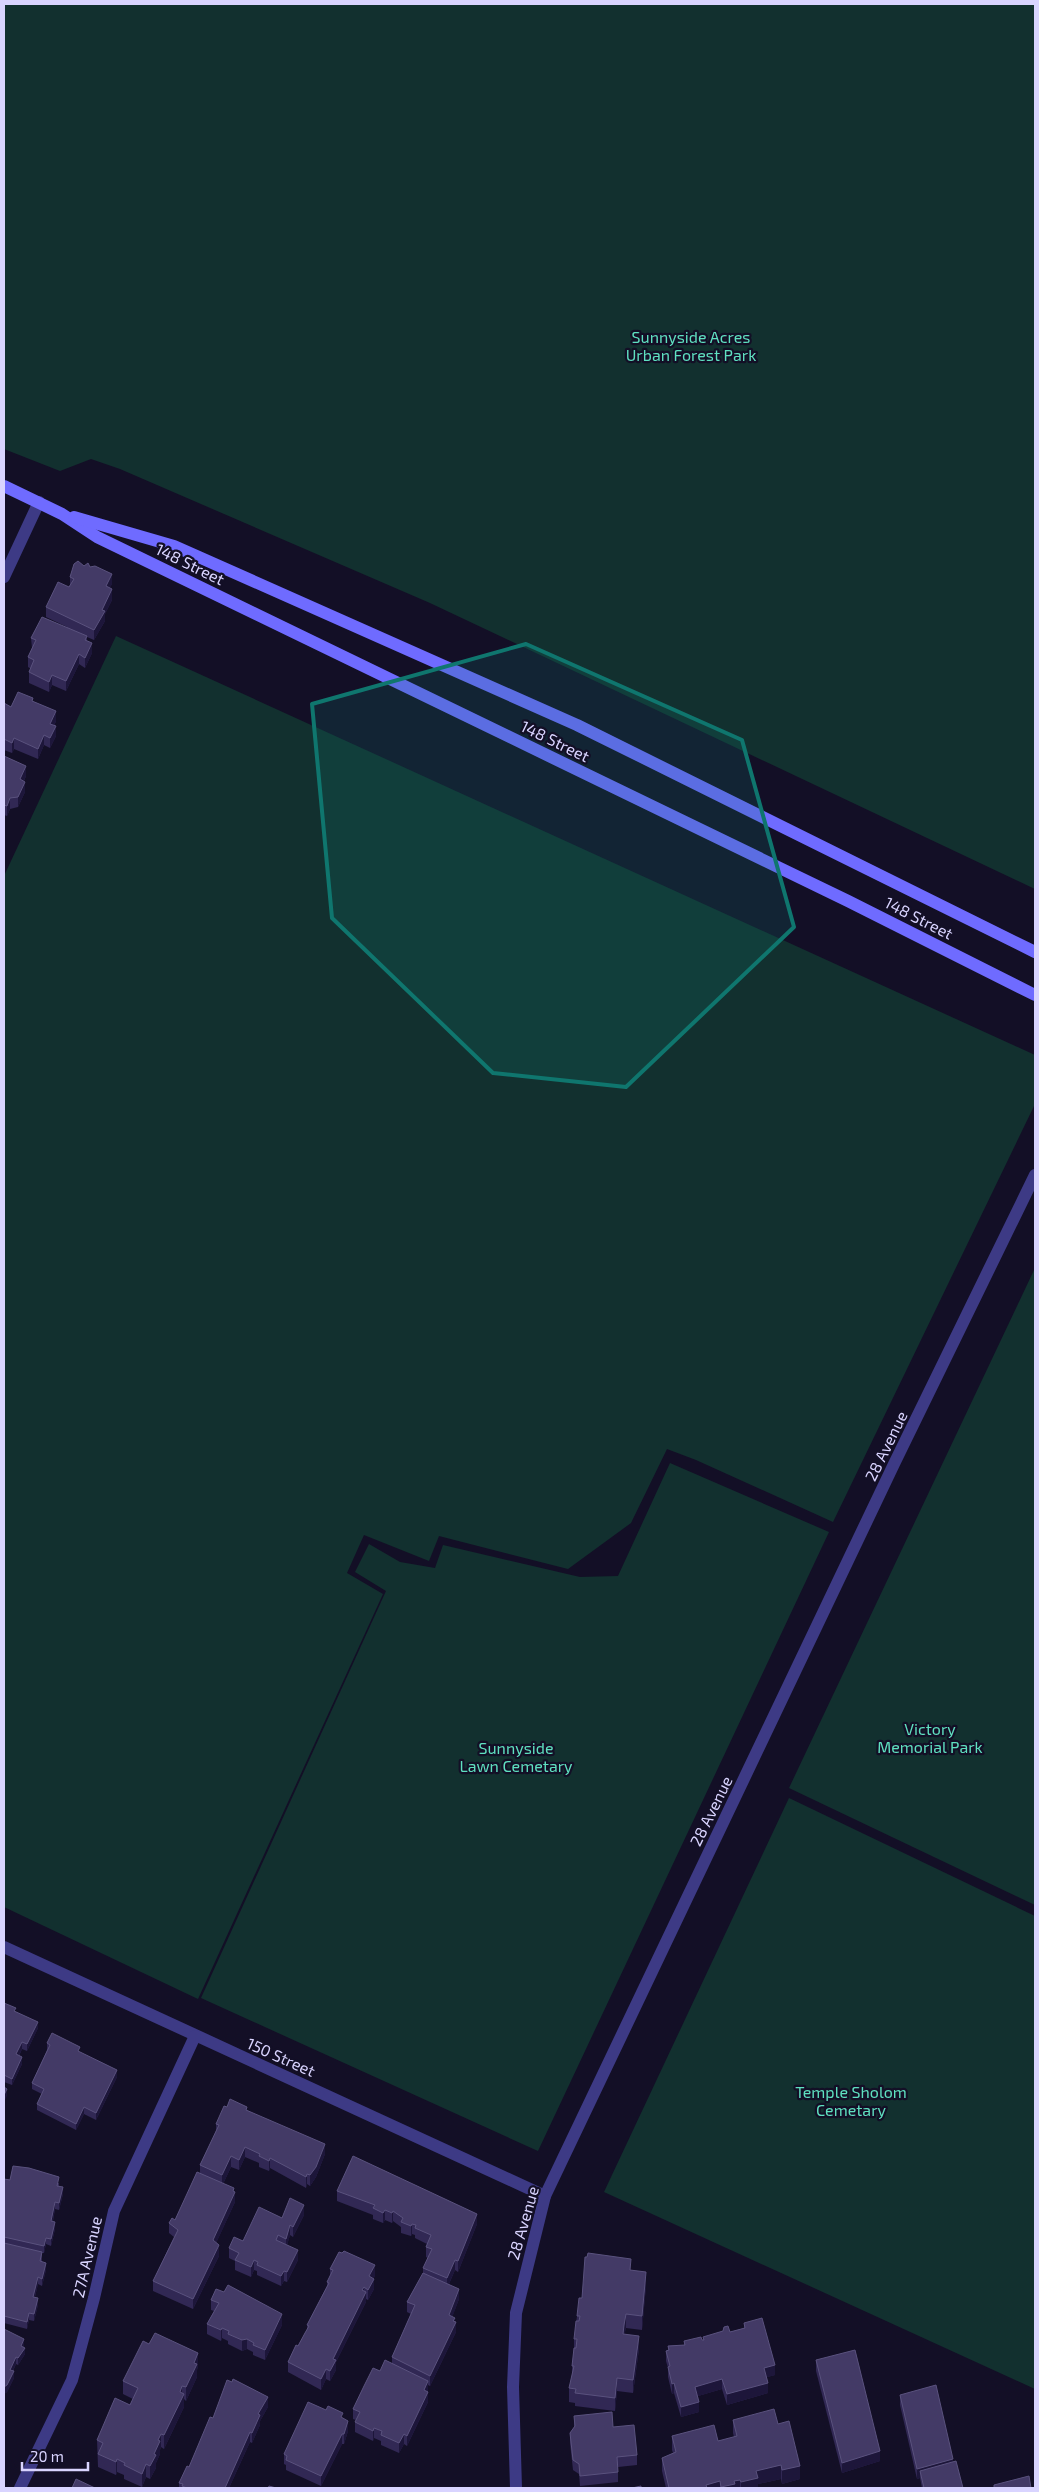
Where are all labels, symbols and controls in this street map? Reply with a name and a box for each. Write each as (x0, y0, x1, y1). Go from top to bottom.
park label: Sunnyside Acres Urban Forest Park (626, 327, 756, 364)
street label: 148 Street (153, 539, 228, 588)
street label: 148 Street (518, 716, 593, 765)
street label: 148 Street (882, 892, 956, 943)
street label: 28 Avenue (860, 1408, 911, 1484)
park label: Victory Memorial Park (877, 1719, 983, 1756)
park label: Sunnyside Lawn Cemetary (459, 1738, 573, 1775)
street label: 28 Avenue (685, 1773, 736, 1849)
street label: 150 Street (244, 2033, 318, 2080)
park label: Temple Sholom Cemetary (795, 2082, 907, 2119)
street label: 28 Avenue (503, 2184, 542, 2262)
street label: 27A Avenue (68, 2214, 105, 2299)
scale bar (22, 2440, 89, 2472)
text: 20 m (30, 2447, 64, 2465)

